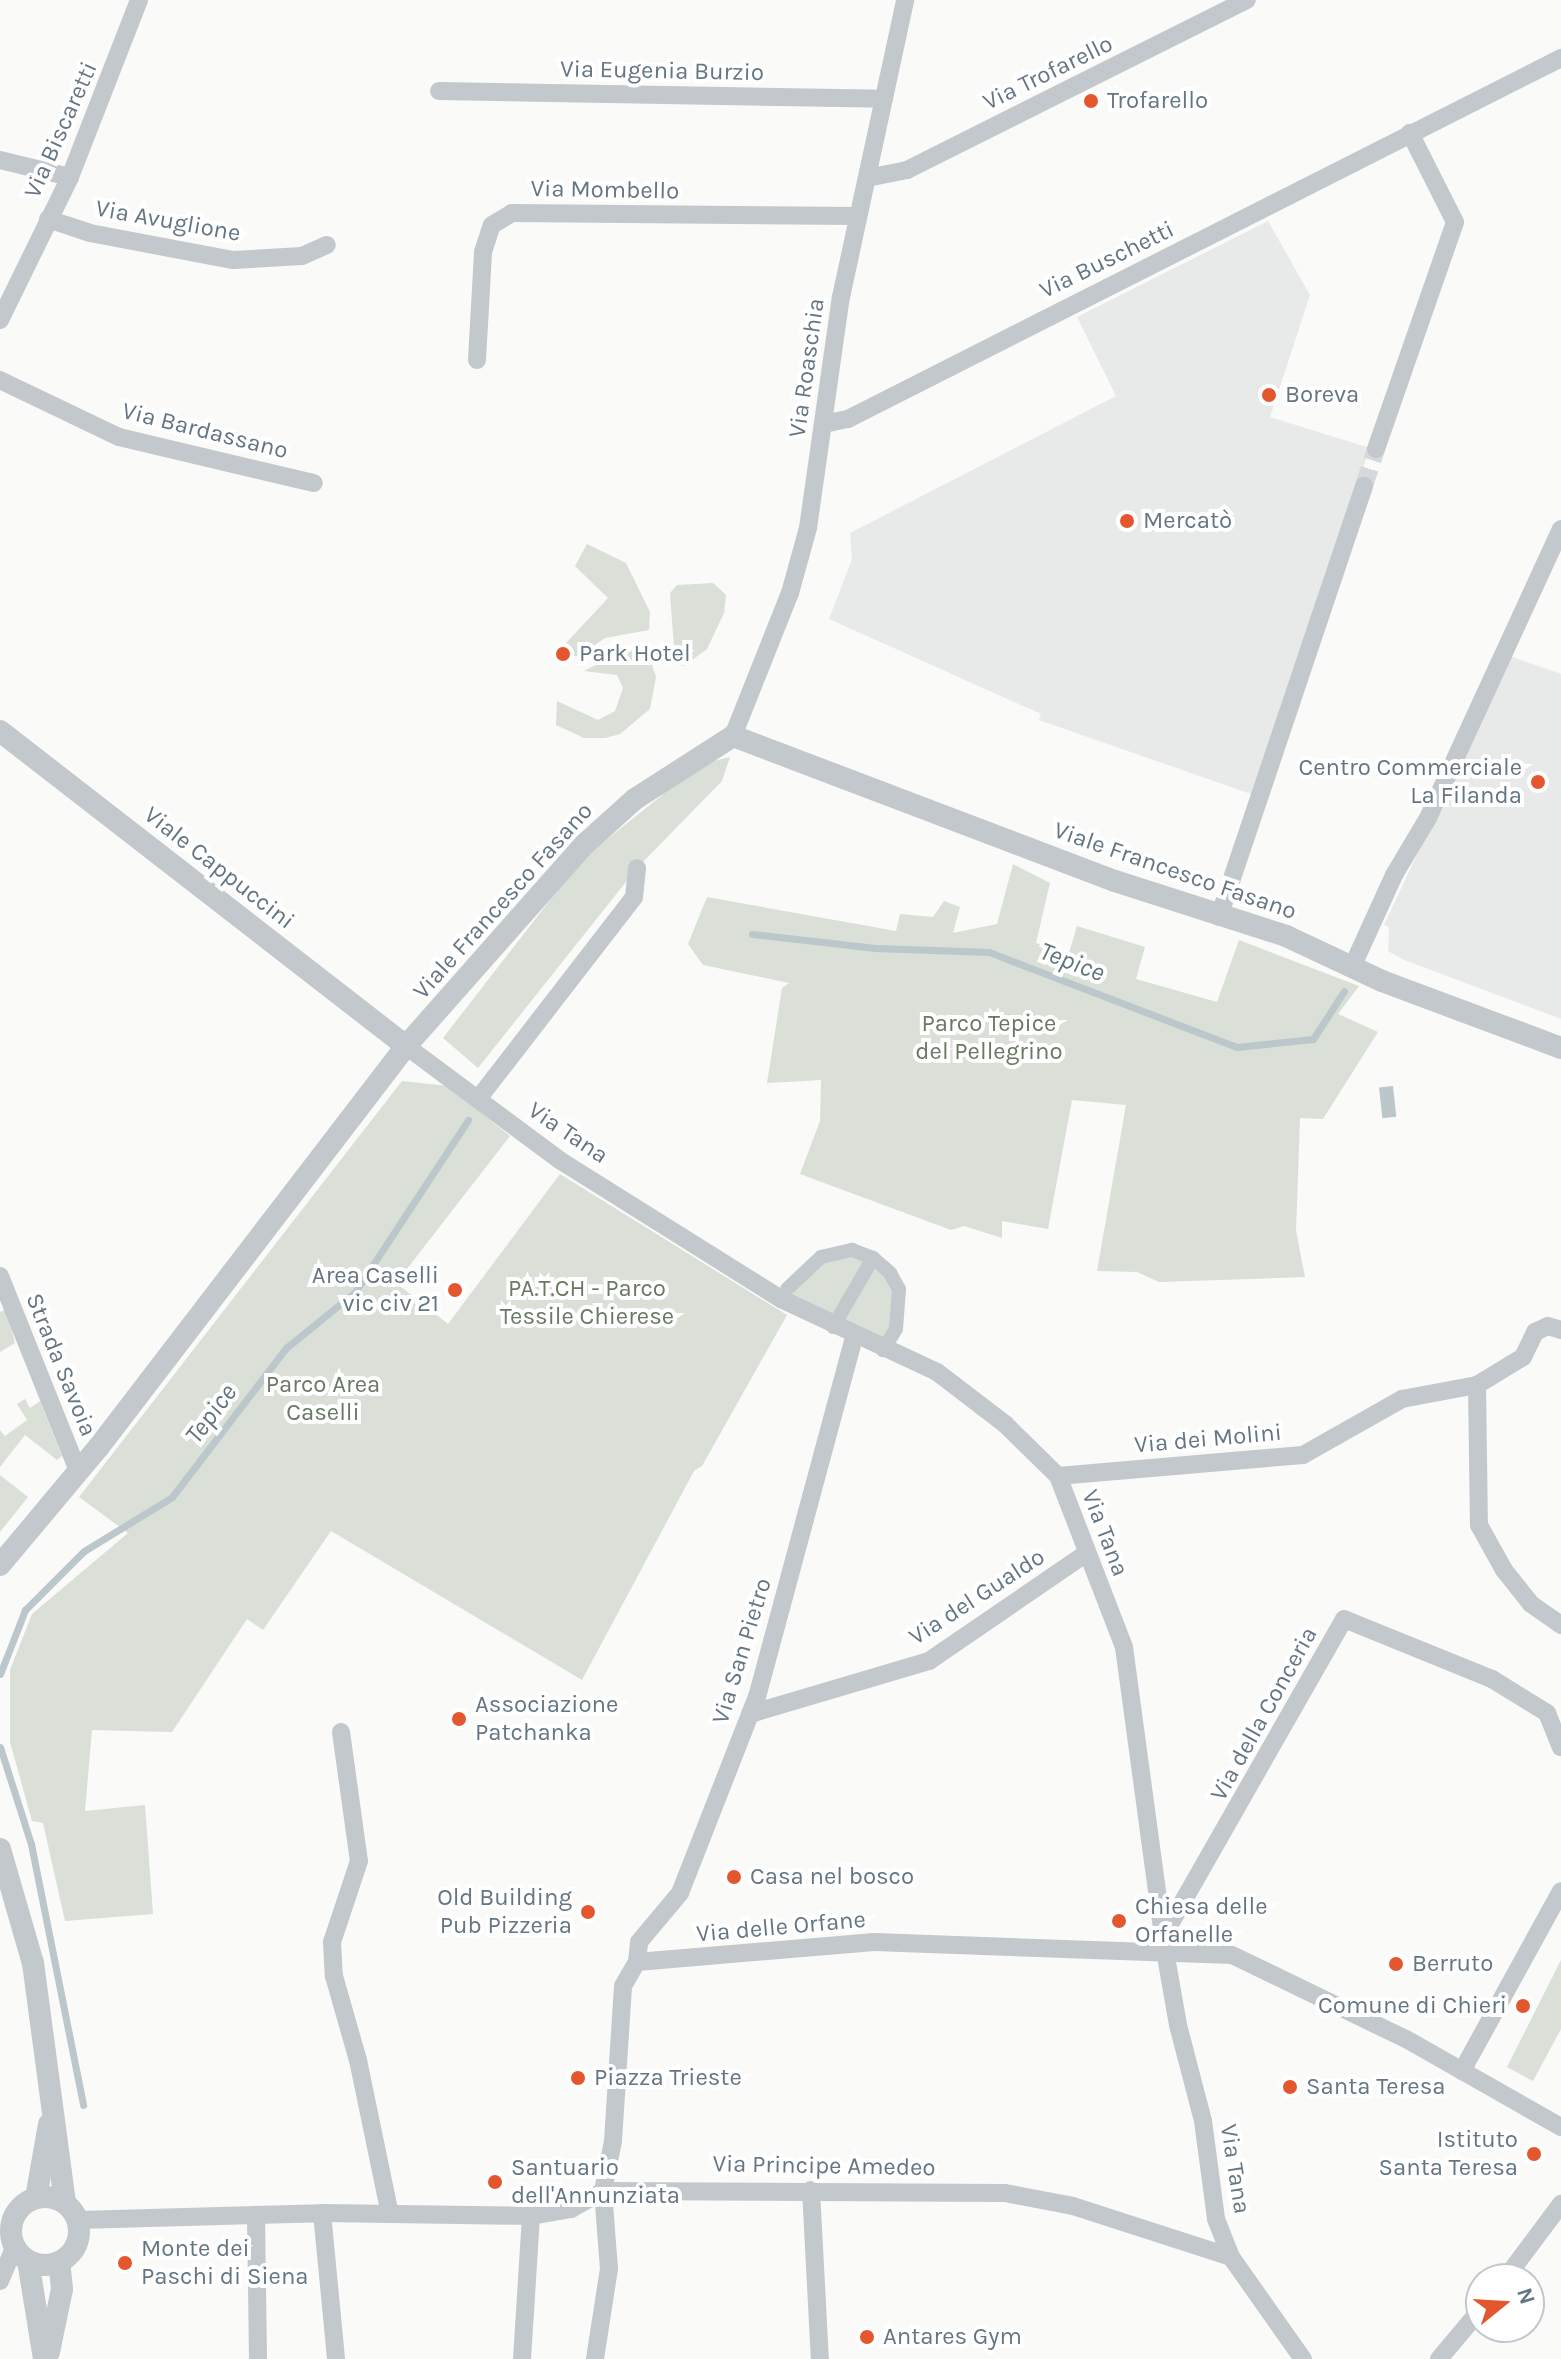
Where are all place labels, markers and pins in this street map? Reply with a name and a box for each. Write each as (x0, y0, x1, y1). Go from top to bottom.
place label: Trofarello (1107, 87, 1208, 115)
marker: Trofarello (1082, 92, 1100, 110)
place label: Boreva (1285, 381, 1359, 409)
marker: Boreva (1260, 386, 1278, 404)
place label: Mercatò (1143, 507, 1232, 535)
marker: Mercatò (1118, 512, 1136, 530)
place label: Park Hotel (579, 640, 691, 668)
marker: Park Hotel (554, 645, 572, 663)
place label: Centro Commerciale La Filanda (1298, 754, 1522, 810)
marker: Centro Commerciale La Filanda (1529, 773, 1547, 791)
place label: Area Caselli vic civ 21 (312, 1262, 439, 1318)
marker: Area Caselli vic civ 21 (446, 1281, 464, 1299)
place label: Associazione Patchanka (475, 1691, 618, 1747)
marker: Associazione Patchanka (450, 1710, 468, 1728)
place label: Casa nel bosco (750, 1863, 914, 1891)
marker: Casa nel bosco (725, 1868, 743, 1886)
place label: Old Building Pub Pizzeria (437, 1884, 572, 1940)
place label: Chiesa delle Orfanelle (1135, 1893, 1268, 1949)
marker: Old Building Pub Pizzeria (579, 1903, 597, 1921)
marker: Chiesa delle Orfanelle (1110, 1912, 1128, 1930)
place label: Berruto (1412, 1950, 1493, 1978)
marker: Berruto (1387, 1955, 1405, 1973)
place label: Comune di Chieri (1318, 1992, 1507, 2020)
marker: Comune di Chieri (1514, 1997, 1532, 2015)
place label: Piazza Trieste (594, 2064, 742, 2092)
marker: Piazza Trieste (569, 2069, 587, 2087)
place label: Santa Teresa (1306, 2073, 1445, 2101)
marker: Santa Teresa (1281, 2078, 1299, 2096)
place label: Istituto Santa Teresa (1379, 2126, 1518, 2182)
marker: Istituto Santa Teresa (1525, 2145, 1543, 2163)
place label: Santuario dell'Annunziata (511, 2154, 680, 2210)
marker: Santuario dell'Annunziata (486, 2173, 504, 2191)
place label: Monte dei Paschi di Siena (141, 2235, 309, 2291)
marker: Monte dei Paschi di Siena (116, 2254, 134, 2272)
place label: Antares Gym (883, 2323, 1022, 2351)
marker: Antares Gym (858, 2328, 876, 2346)

